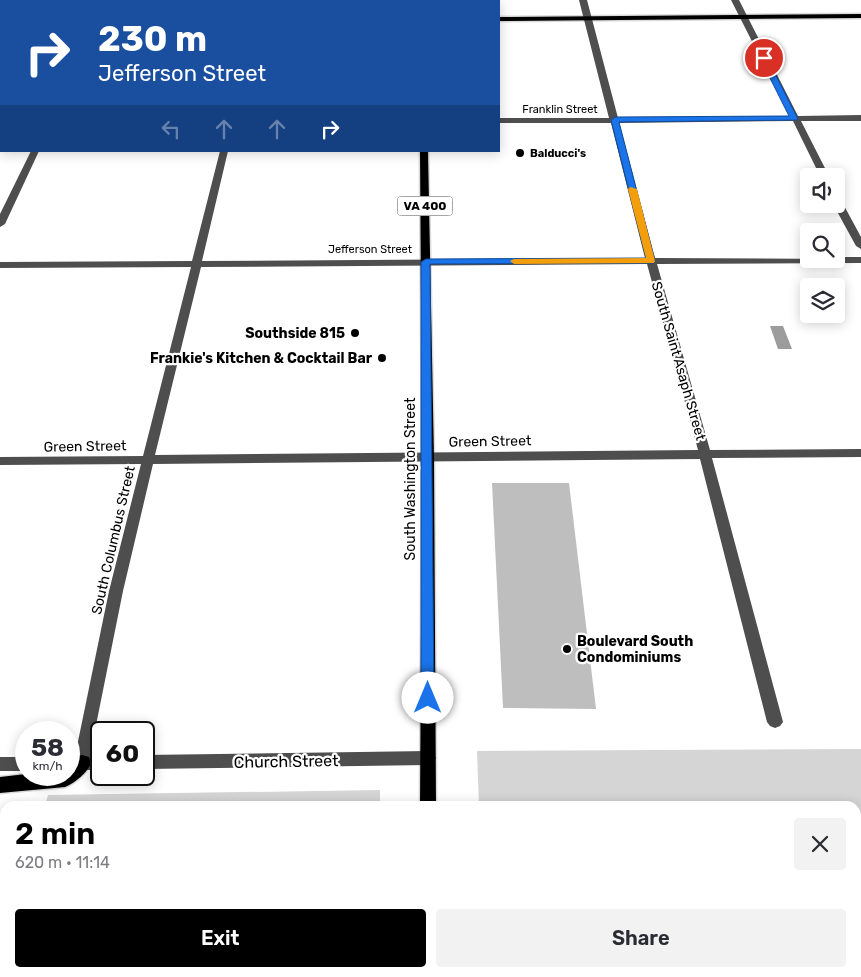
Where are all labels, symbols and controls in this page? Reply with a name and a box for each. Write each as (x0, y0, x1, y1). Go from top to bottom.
text: 230 m (98, 18, 207, 60)
icon: right (15, 20, 80, 85)
pin (743, 37, 785, 79)
icon: arrive (750, 44, 778, 72)
text: Jefferson Street (98, 60, 266, 87)
street label: Franklin Street (522, 103, 598, 116)
icon: left (157, 115, 185, 143)
icon: ahead (210, 115, 238, 143)
icon: ahead (263, 115, 291, 143)
icon: right (316, 115, 344, 143)
marker: Balducci's (514, 147, 526, 159)
place label: Balducci's (530, 147, 586, 160)
map controls (800, 168, 845, 323)
button: sound (800, 168, 845, 213)
road number: VA 400 (398, 197, 452, 216)
button: search (800, 223, 845, 268)
street label: Jefferson Street (328, 243, 413, 256)
button: layers (800, 278, 845, 323)
street label: South Saint Asaph Street (648, 280, 709, 443)
place label: Southside 815 (245, 325, 345, 342)
marker: Southside 815 (349, 327, 361, 339)
place label: Frankie's Kitchen & Cocktail Bar (150, 350, 373, 367)
marker: Frankie's Kitchen & Cocktail Bar (376, 352, 388, 364)
street label: South Washington Street (402, 397, 419, 560)
street label: Green Street (448, 432, 532, 451)
street label: Green Street (43, 437, 127, 456)
street label: South Columbus Street (88, 464, 139, 616)
place label: Boulevard South Condominiums (577, 633, 693, 666)
marker: Boulevard South Condominiums (561, 643, 573, 655)
position arrow (401, 671, 453, 723)
speed limit sign: 60 (90, 721, 155, 786)
text: 58 (31, 733, 64, 762)
street label: Church Street (233, 751, 339, 772)
text: km/h (33, 759, 62, 773)
text: 2 min (15, 816, 95, 852)
button: close (794, 818, 846, 870)
text: 620 m · 11:14 (15, 853, 110, 872)
button: Exit (15, 909, 426, 967)
button: Share (436, 909, 846, 967)

